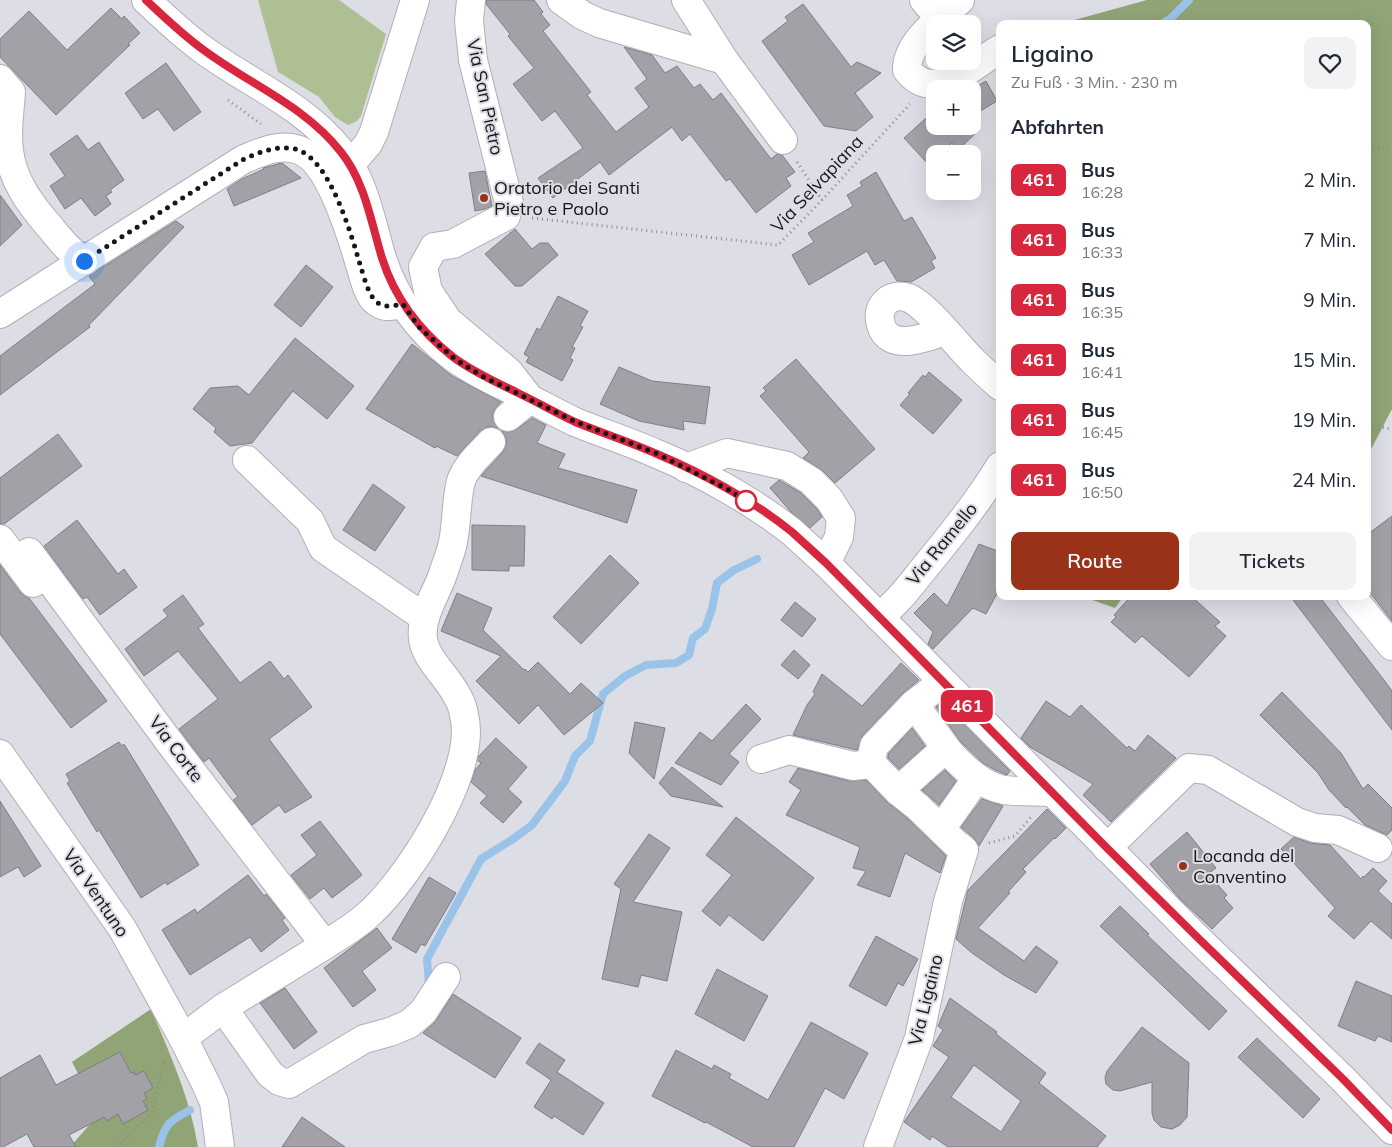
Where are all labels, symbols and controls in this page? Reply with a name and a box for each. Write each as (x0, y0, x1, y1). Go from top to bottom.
map controls (926, 15, 981, 200)
button: layers (926, 15, 981, 70)
street label: Via San Pietro (462, 37, 509, 157)
button: heart (1304, 37, 1356, 89)
text: Ligaino (1011, 38, 1094, 68)
text: Zu Fuß · 3 Min. · 230 m (1011, 72, 1177, 92)
button: + (926, 80, 981, 135)
text: Abfahrten (1011, 115, 1104, 139)
street label: Via Selvapiana (766, 130, 868, 237)
button: − (926, 145, 981, 200)
text: Bus (1081, 158, 1115, 182)
text: 461 (1022, 168, 1055, 191)
text: 2 Min. (1303, 168, 1356, 192)
place label: Oratorio dei Santi Pietro e Paolo (494, 176, 640, 220)
text: 16:28 (1081, 182, 1123, 202)
marker: Oratorio dei Santi Pietro e Paolo (478, 192, 490, 204)
text: Bus (1081, 218, 1115, 242)
text: 461 (1022, 228, 1055, 251)
text: 7 Min. (1303, 228, 1356, 252)
text: 16:33 (1081, 242, 1123, 262)
your location (72, 249, 97, 274)
text: Bus (1081, 278, 1115, 302)
text: 461 (1022, 288, 1055, 311)
text: 9 Min. (1303, 288, 1356, 312)
text: 16:35 (1081, 302, 1123, 322)
text: Bus (1081, 338, 1115, 362)
text: 461 (1022, 348, 1055, 371)
text: 15 Min. (1292, 348, 1356, 372)
text: 16:41 (1081, 362, 1123, 382)
text: Bus (1081, 398, 1115, 422)
text: 461 (1022, 408, 1055, 431)
text: 19 Min. (1292, 408, 1356, 432)
text: 16:45 (1081, 422, 1123, 442)
text: Bus (1081, 458, 1115, 482)
text: 461 (1022, 468, 1055, 491)
text: 24 Min. (1292, 468, 1356, 492)
text: 16:50 (1081, 482, 1123, 502)
unlabelled marker (735, 490, 757, 512)
street label: Via Ramello (901, 498, 982, 590)
button: Route (1011, 532, 1179, 590)
button: Tickets (1189, 532, 1356, 590)
line badge: 461 (938, 690, 996, 722)
text: 461 (951, 694, 983, 717)
street label: Via Corte (144, 711, 209, 786)
street label: Via Ventuno (58, 844, 134, 941)
place label: Locanda del Conventino (1193, 844, 1294, 888)
marker: Locanda del Conventino (1177, 860, 1189, 872)
street label: Via Ligaino (903, 952, 948, 1048)

